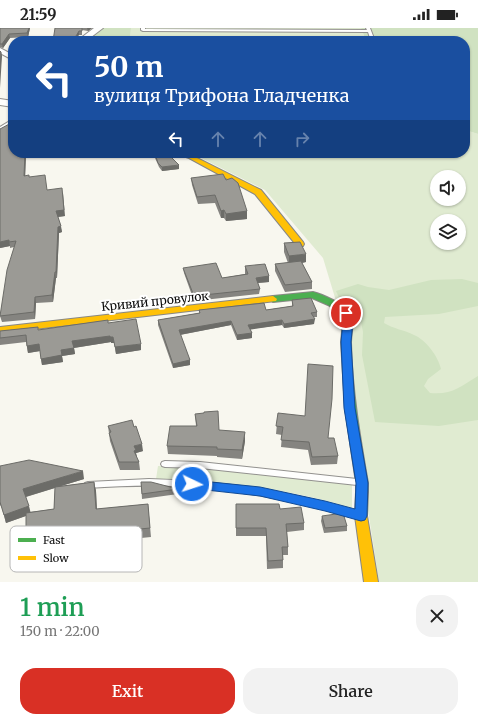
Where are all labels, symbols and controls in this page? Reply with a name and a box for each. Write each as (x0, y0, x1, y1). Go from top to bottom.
text: 21:59 (20, 5, 56, 24)
text: 50 m (94, 49, 163, 85)
icon: left (28, 52, 80, 104)
text: вулиця Трифона Гладченка (94, 84, 349, 107)
icon: left (165, 128, 187, 150)
icon: ahead (207, 128, 229, 150)
icon: ahead (249, 128, 271, 150)
icon: right (291, 128, 313, 150)
map controls (430, 170, 466, 250)
button: sound (430, 170, 466, 206)
button: layers (430, 214, 466, 250)
street label: Кривий провулок (101, 288, 210, 314)
pin (329, 296, 363, 330)
icon: arrive (335, 302, 357, 324)
position arrow (171, 463, 213, 505)
legend (10, 526, 142, 572)
text: Fast (43, 533, 66, 547)
text: Slow (43, 551, 69, 565)
text: 1 min (20, 592, 85, 623)
button: close (416, 595, 458, 637)
text: 150 m · 22:00 (20, 623, 100, 640)
button: Exit (20, 668, 235, 714)
button: Share (243, 668, 458, 714)

